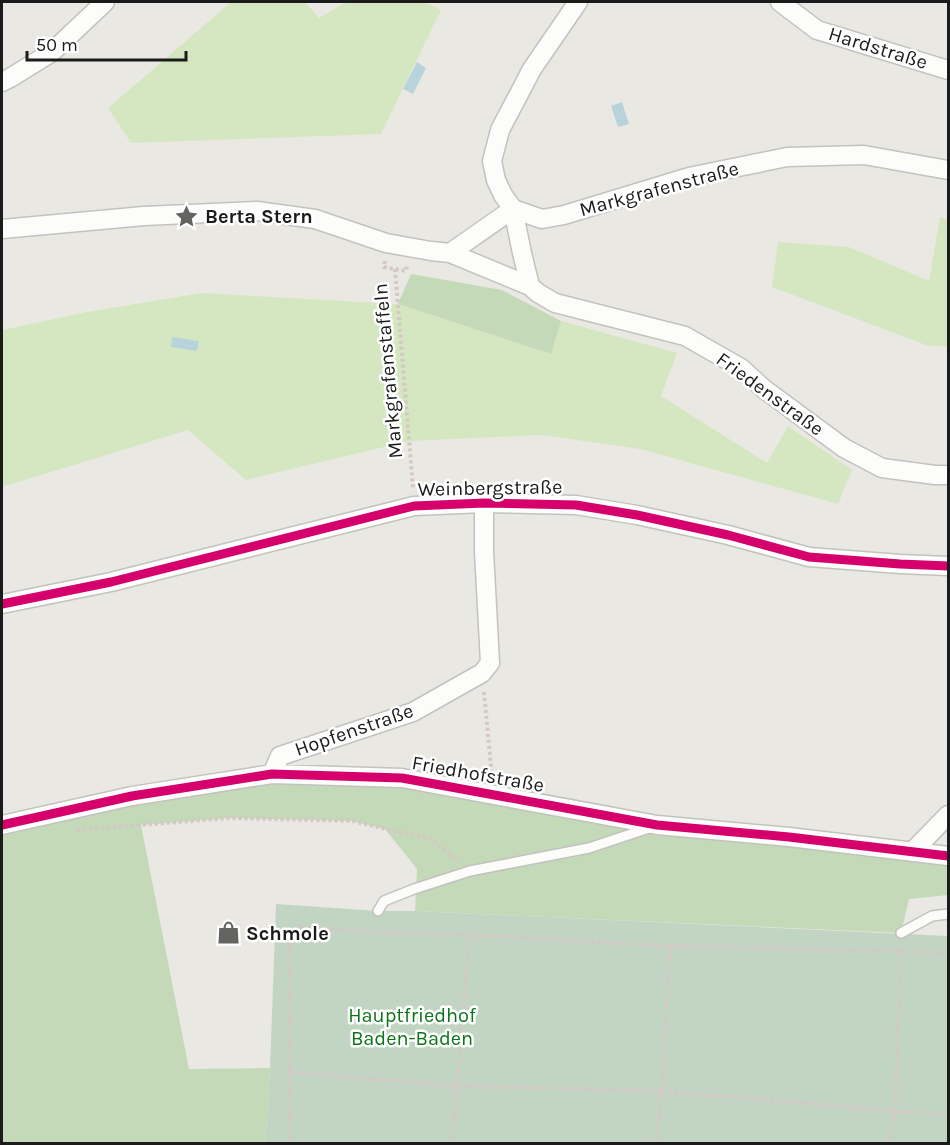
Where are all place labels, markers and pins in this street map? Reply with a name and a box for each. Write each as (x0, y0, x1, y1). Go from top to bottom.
place icon: Berta Stern (174, 203, 200, 229)
place label: Berta Stern (205, 205, 313, 228)
shop icon: Schmole (215, 920, 241, 946)
place label: Schmole (246, 922, 329, 945)

